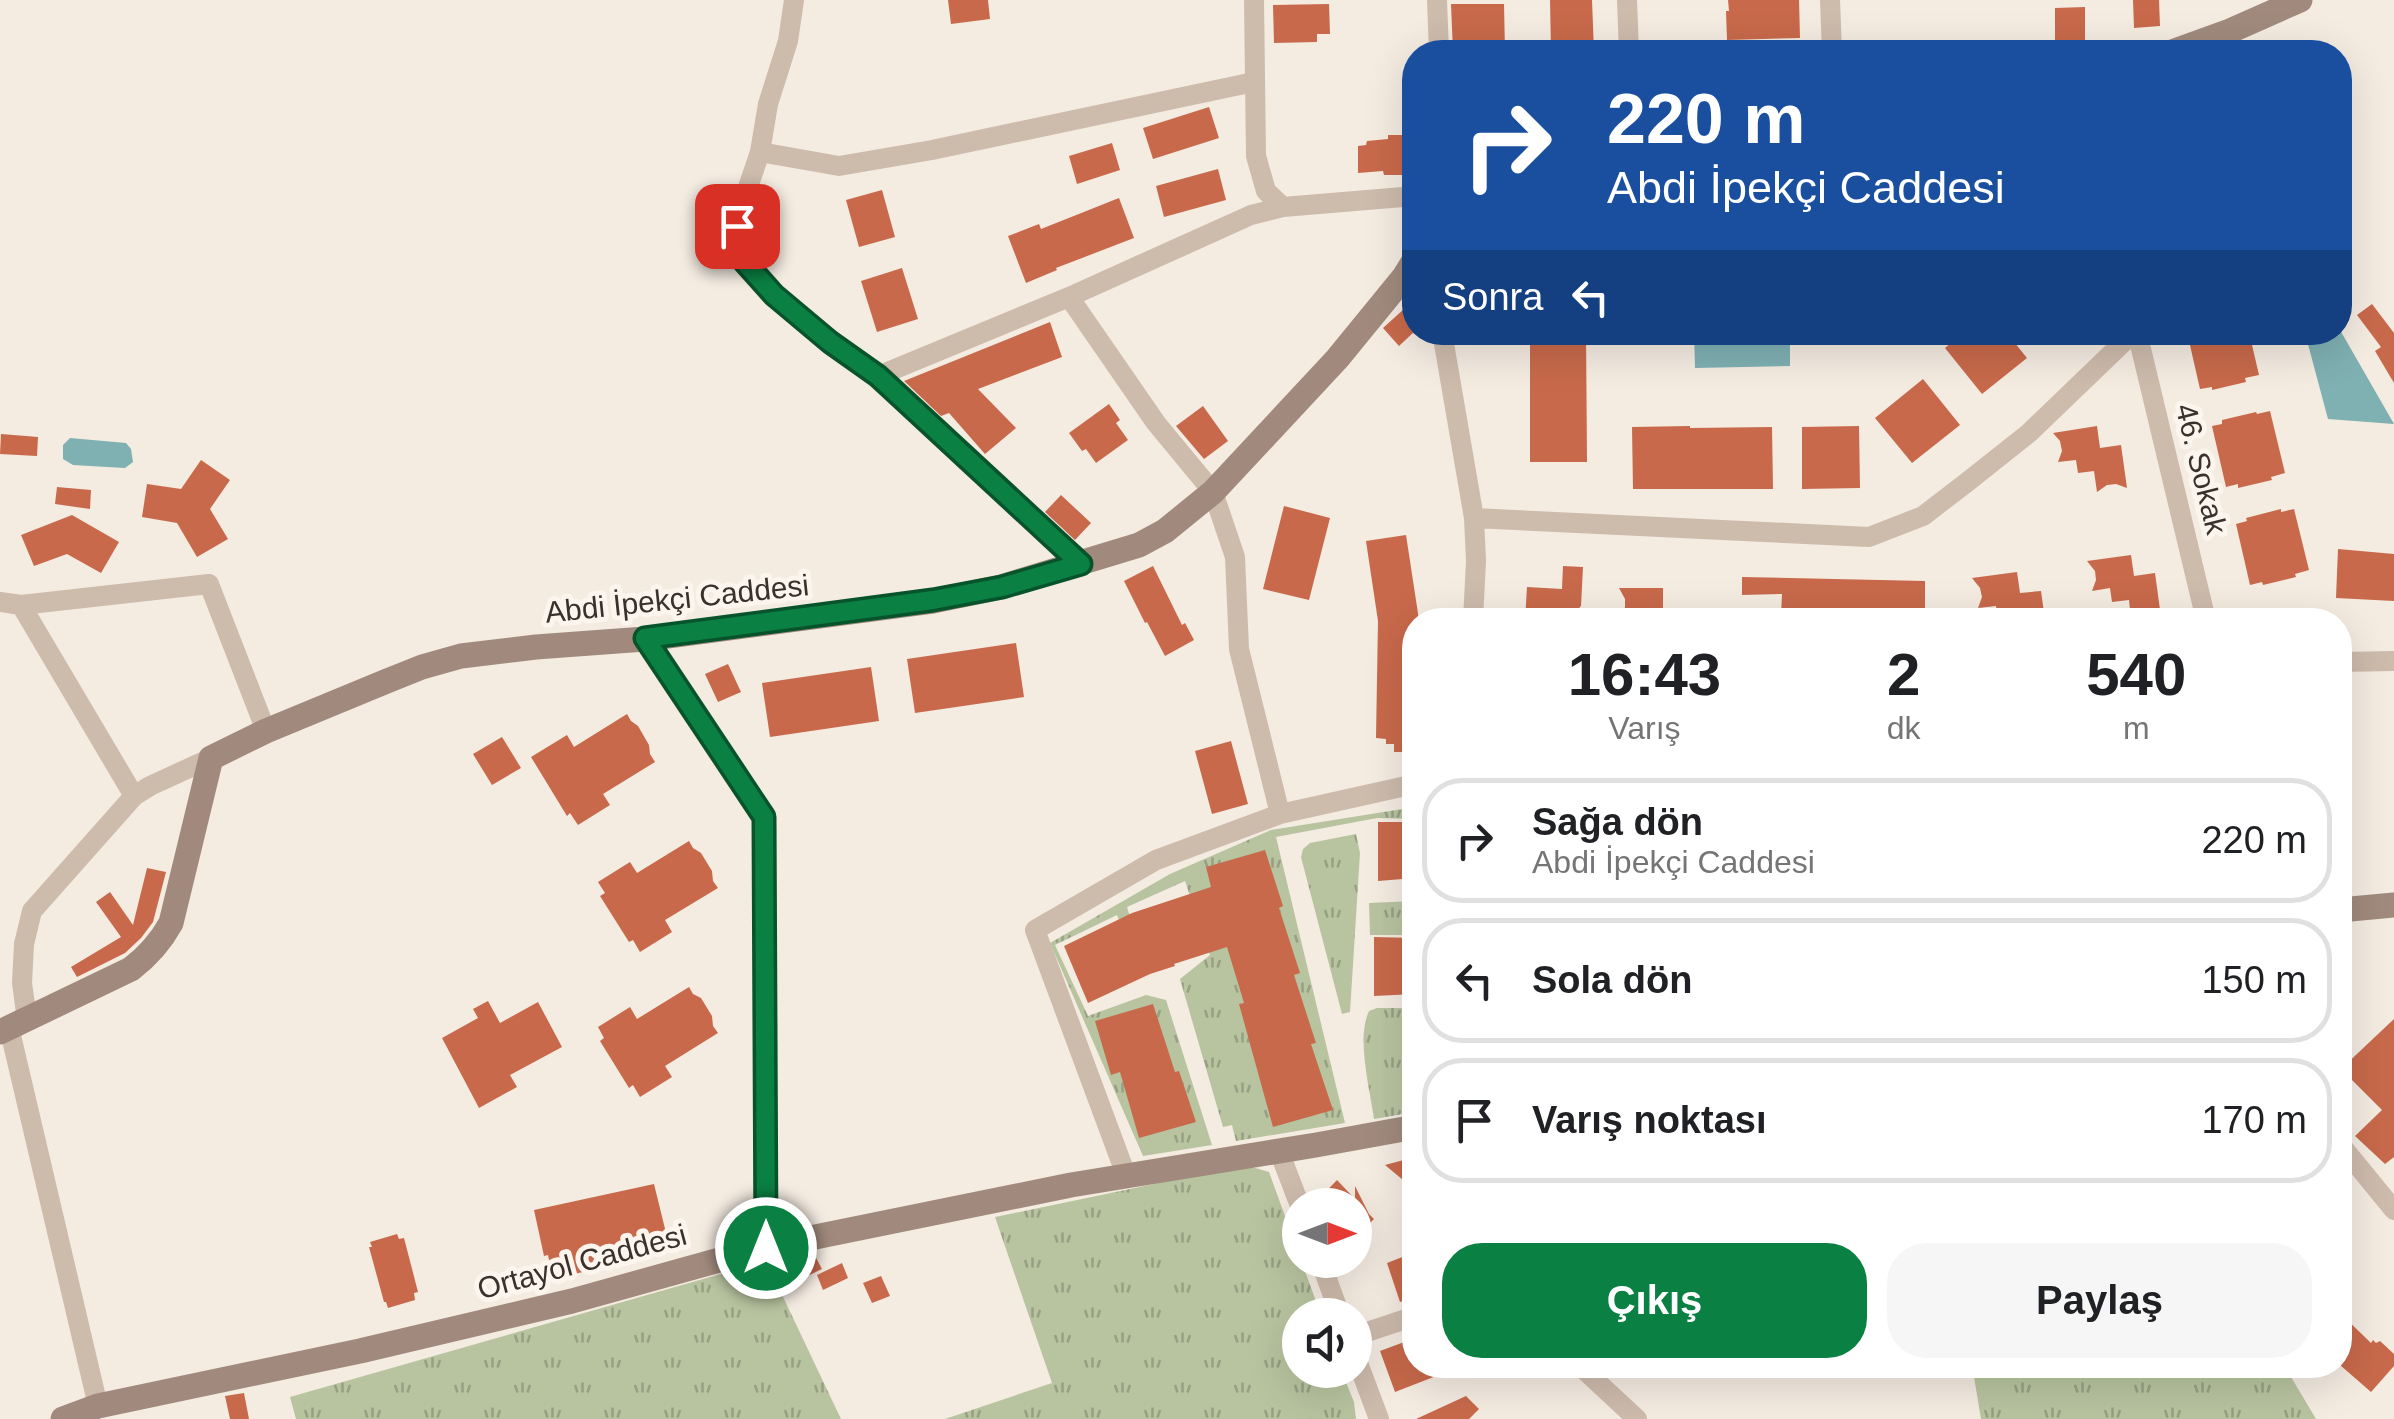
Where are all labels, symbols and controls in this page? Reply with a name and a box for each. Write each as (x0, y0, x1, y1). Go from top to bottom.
icon: right (1442, 80, 1572, 210)
text: 220 m (1607, 80, 1805, 158)
text: Abdi İpekçi Caddesi (1607, 162, 2005, 213)
pin (695, 184, 780, 269)
icon: arrive (710, 199, 765, 254)
icon: left (1563, 270, 1618, 325)
text: Sonra (1442, 276, 1543, 318)
street label: 46. Sokak (2169, 400, 2234, 539)
street label: Abdi İpekçi Caddesi (543, 568, 811, 629)
text: 16:43 (1568, 641, 1721, 708)
text: 2 (1887, 641, 1920, 708)
text: 540 (2086, 641, 2186, 708)
text: Varış (1608, 710, 1681, 746)
text: dk (1887, 710, 1921, 746)
text: m (2123, 710, 2150, 746)
text: Sağa dön (1532, 801, 1703, 843)
icon: right (1447, 813, 1502, 868)
text: 220 m (2201, 819, 2307, 861)
text: Abdi İpekçi Caddesi (1532, 844, 1815, 880)
icon: left (1447, 953, 1502, 1008)
text: Sola dön (1532, 959, 1692, 1001)
text: 150 m (2201, 959, 2307, 1001)
icon: arrive (1447, 1093, 1502, 1148)
text: Varış noktası (1532, 1099, 1766, 1141)
text: 170 m (2201, 1099, 2307, 1141)
north arrow (1282, 1188, 1372, 1278)
map controls (1282, 1188, 1372, 1388)
position arrow (714, 1196, 818, 1300)
street label: Ortayol Caddesi (474, 1218, 690, 1305)
button: Çıkış (1442, 1243, 1867, 1358)
button: Paylaş (1887, 1243, 2312, 1358)
button: sound (1282, 1298, 1372, 1388)

